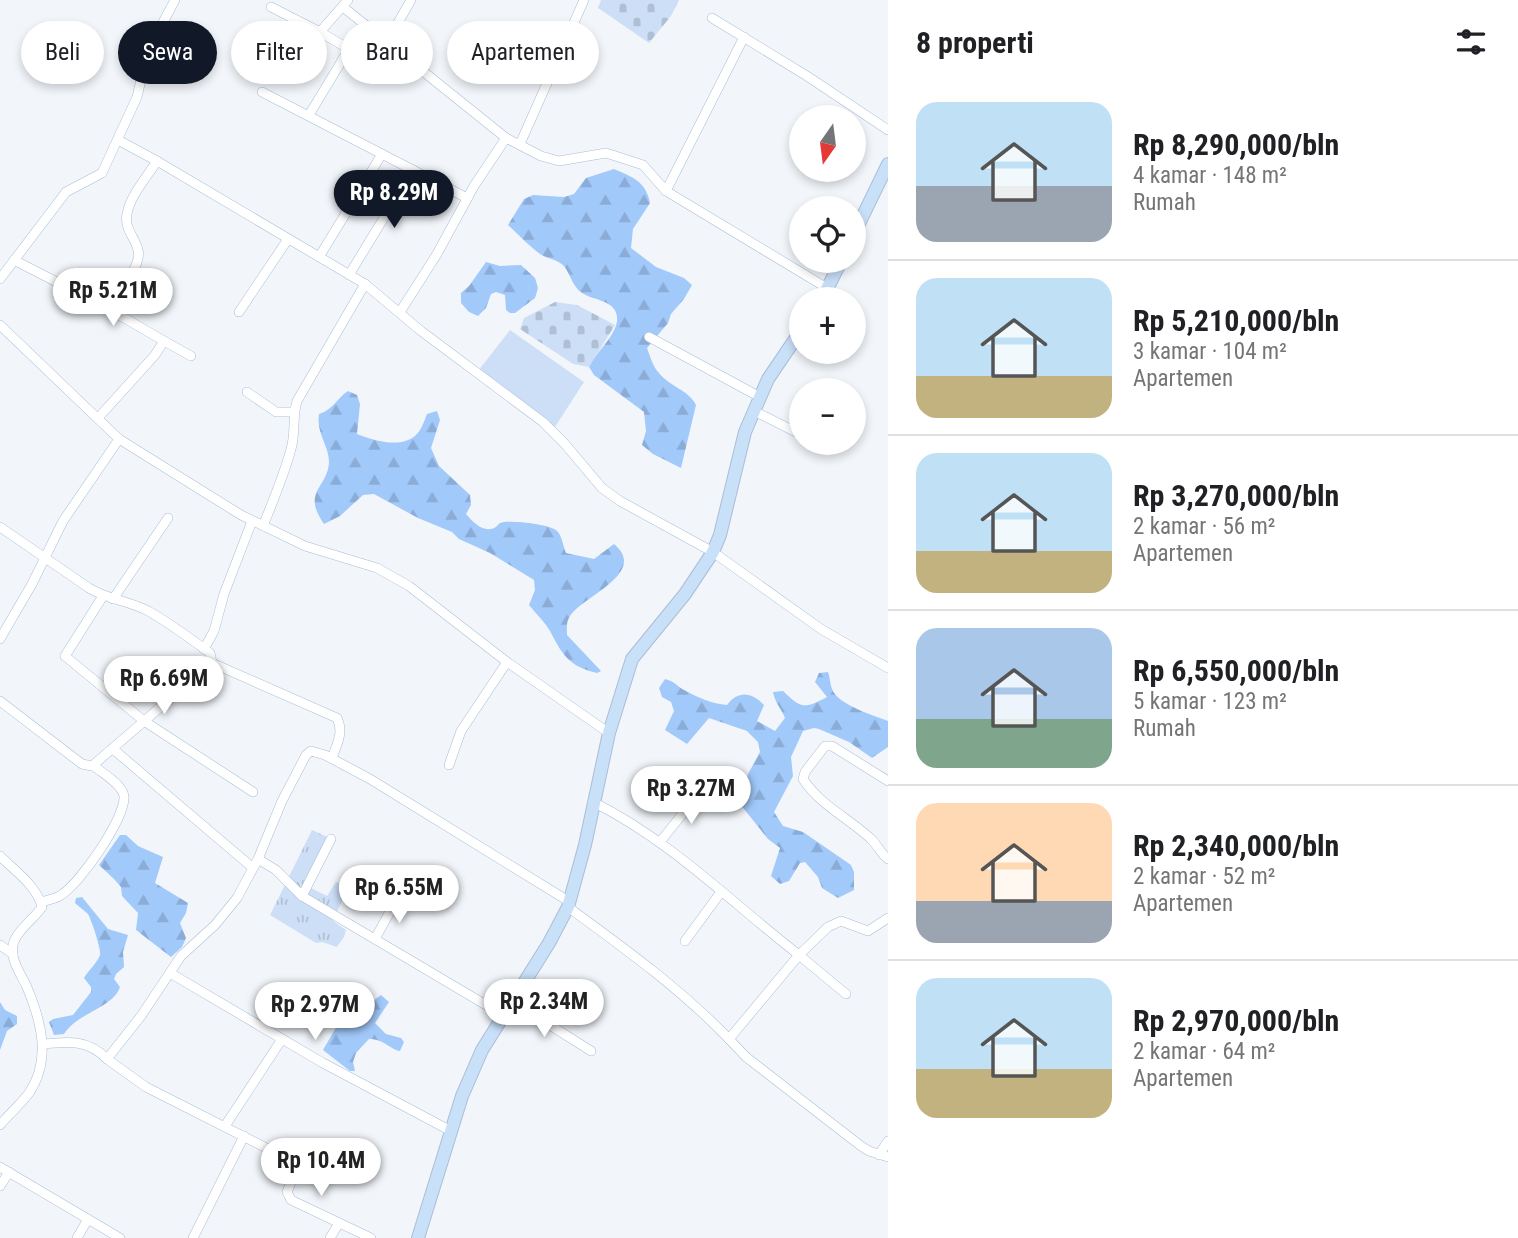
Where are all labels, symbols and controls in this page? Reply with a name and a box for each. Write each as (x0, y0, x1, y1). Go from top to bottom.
chip: Beli (21, 21, 104, 84)
chip: Sewa (118, 21, 217, 84)
chip: Filter (231, 21, 327, 84)
chip: Baru (341, 21, 433, 84)
chip: Apartemen (447, 21, 599, 84)
icon: filters (1452, 23, 1490, 61)
text: 8 properti (916, 25, 1034, 60)
north arrow (789, 105, 866, 182)
map controls (789, 105, 866, 455)
text: Rp 8,290,000/bln (1133, 127, 1339, 162)
icon: home (972, 130, 1056, 214)
text: 4 kamar · 148 m² (1133, 162, 1287, 189)
pin: Rp 8.29M (322, 170, 466, 230)
text: Rp 8.29M (350, 179, 438, 206)
text: Rumah (1133, 189, 1196, 216)
button: locate (789, 196, 866, 273)
pin: Rp 5.21M (41, 268, 185, 328)
text: Rp 5.21M (69, 277, 157, 304)
button: + (789, 287, 866, 364)
text: Rp 5,210,000/bln (1133, 303, 1339, 338)
icon: home (972, 306, 1056, 390)
text: 3 kamar · 104 m² (1133, 338, 1287, 365)
text: Apartemen (1133, 365, 1233, 392)
button: − (789, 378, 866, 455)
text: Rp 3,270,000/bln (1133, 478, 1339, 513)
icon: home (972, 481, 1056, 565)
text: 2 kamar · 56 m² (1133, 513, 1275, 540)
text: Apartemen (1133, 540, 1233, 567)
text: Rp 6,550,000/bln (1133, 653, 1339, 688)
pin: Rp 6.69M (92, 656, 236, 716)
icon: home (972, 656, 1056, 740)
text: Rp 6.69M (120, 665, 208, 692)
text: 5 kamar · 123 m² (1133, 688, 1287, 715)
text: Rumah (1133, 715, 1196, 742)
pin: Rp 3.27M (619, 766, 763, 826)
text: Rp 3.27M (647, 775, 735, 802)
text: Rp 2,340,000/bln (1133, 828, 1339, 863)
icon: home (972, 831, 1056, 915)
text: 2 kamar · 52 m² (1133, 863, 1275, 890)
pin: Rp 6.55M (327, 866, 471, 925)
text: Rp 6.55M (355, 874, 443, 901)
text: Apartemen (1133, 890, 1233, 917)
pin: Rp 2.34M (472, 979, 616, 1039)
pin: Rp 2.97M (243, 982, 387, 1042)
text: Rp 2.34M (500, 988, 588, 1015)
text: Rp 2.97M (271, 991, 359, 1018)
text: Rp 2,970,000/bln (1133, 1003, 1339, 1038)
icon: home (972, 1006, 1056, 1090)
text: 2 kamar · 64 m² (1133, 1038, 1275, 1065)
text: Apartemen (1133, 1065, 1233, 1092)
pin: Rp 10.4M (249, 1138, 393, 1198)
text: Rp 10.4M (277, 1147, 365, 1174)

